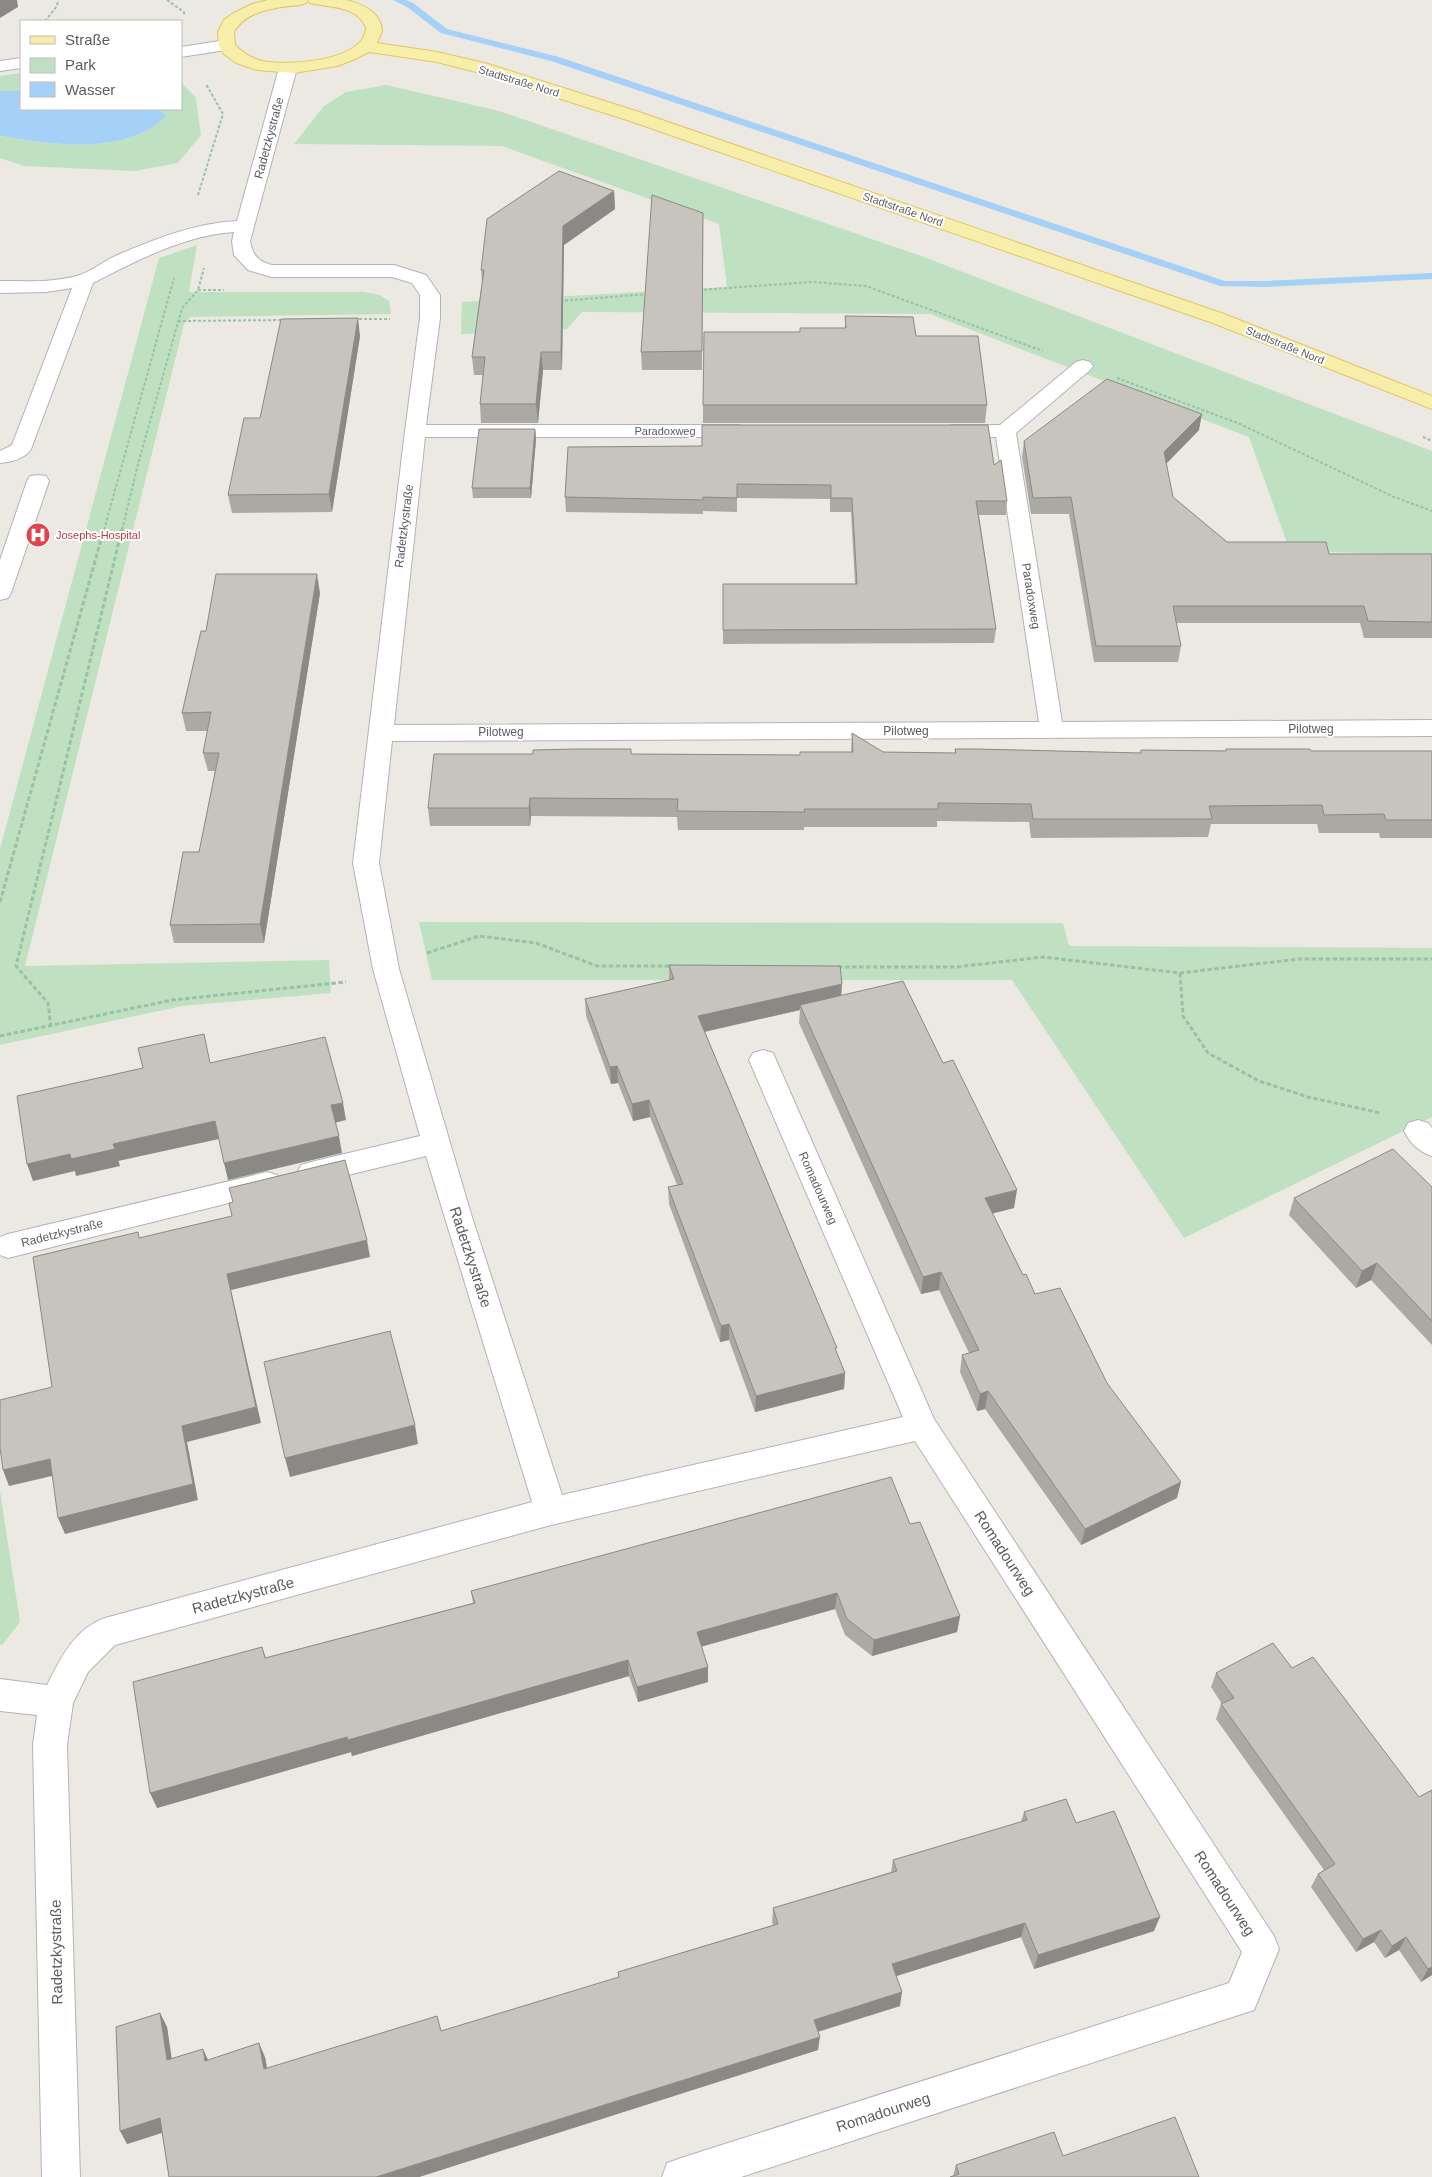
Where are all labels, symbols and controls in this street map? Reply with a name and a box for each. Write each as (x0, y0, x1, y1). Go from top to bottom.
legend (20, 20, 182, 110)
text: Straße (65, 31, 110, 48)
text: Park (65, 56, 96, 73)
street label: Stadtstraße Nord (477, 63, 561, 99)
text: Wasser (65, 81, 115, 98)
street label: Radetzkystraße (251, 95, 287, 180)
street label: Stadtstraße Nord (861, 190, 945, 228)
street label: Stadtstraße Nord (1244, 324, 1326, 366)
street label: Paradoxweg (634, 425, 696, 437)
street label: Radetzkystraße (392, 483, 416, 569)
hospital icon: Josephs-Hospital (25, 522, 51, 548)
place label: Josephs-Hospital (56, 529, 140, 541)
street label: Paradoxweg (1019, 562, 1043, 630)
street label: Pilotweg (1288, 722, 1334, 736)
street label: Pilotweg (883, 724, 929, 738)
street label: Pilotweg (478, 725, 524, 739)
street label: Romadourweg (796, 1150, 840, 1226)
street label: Radetzkystraße (447, 1204, 495, 1310)
street label: Radetzkystraße (20, 1216, 105, 1250)
street label: Romadourweg (971, 1507, 1039, 1599)
street label: Radetzkystraße (190, 1573, 296, 1617)
street label: Romadourweg (1191, 1847, 1259, 1939)
street label: Radetzkystraße (47, 1899, 65, 2005)
street label: Romadourweg (834, 2089, 932, 2135)

